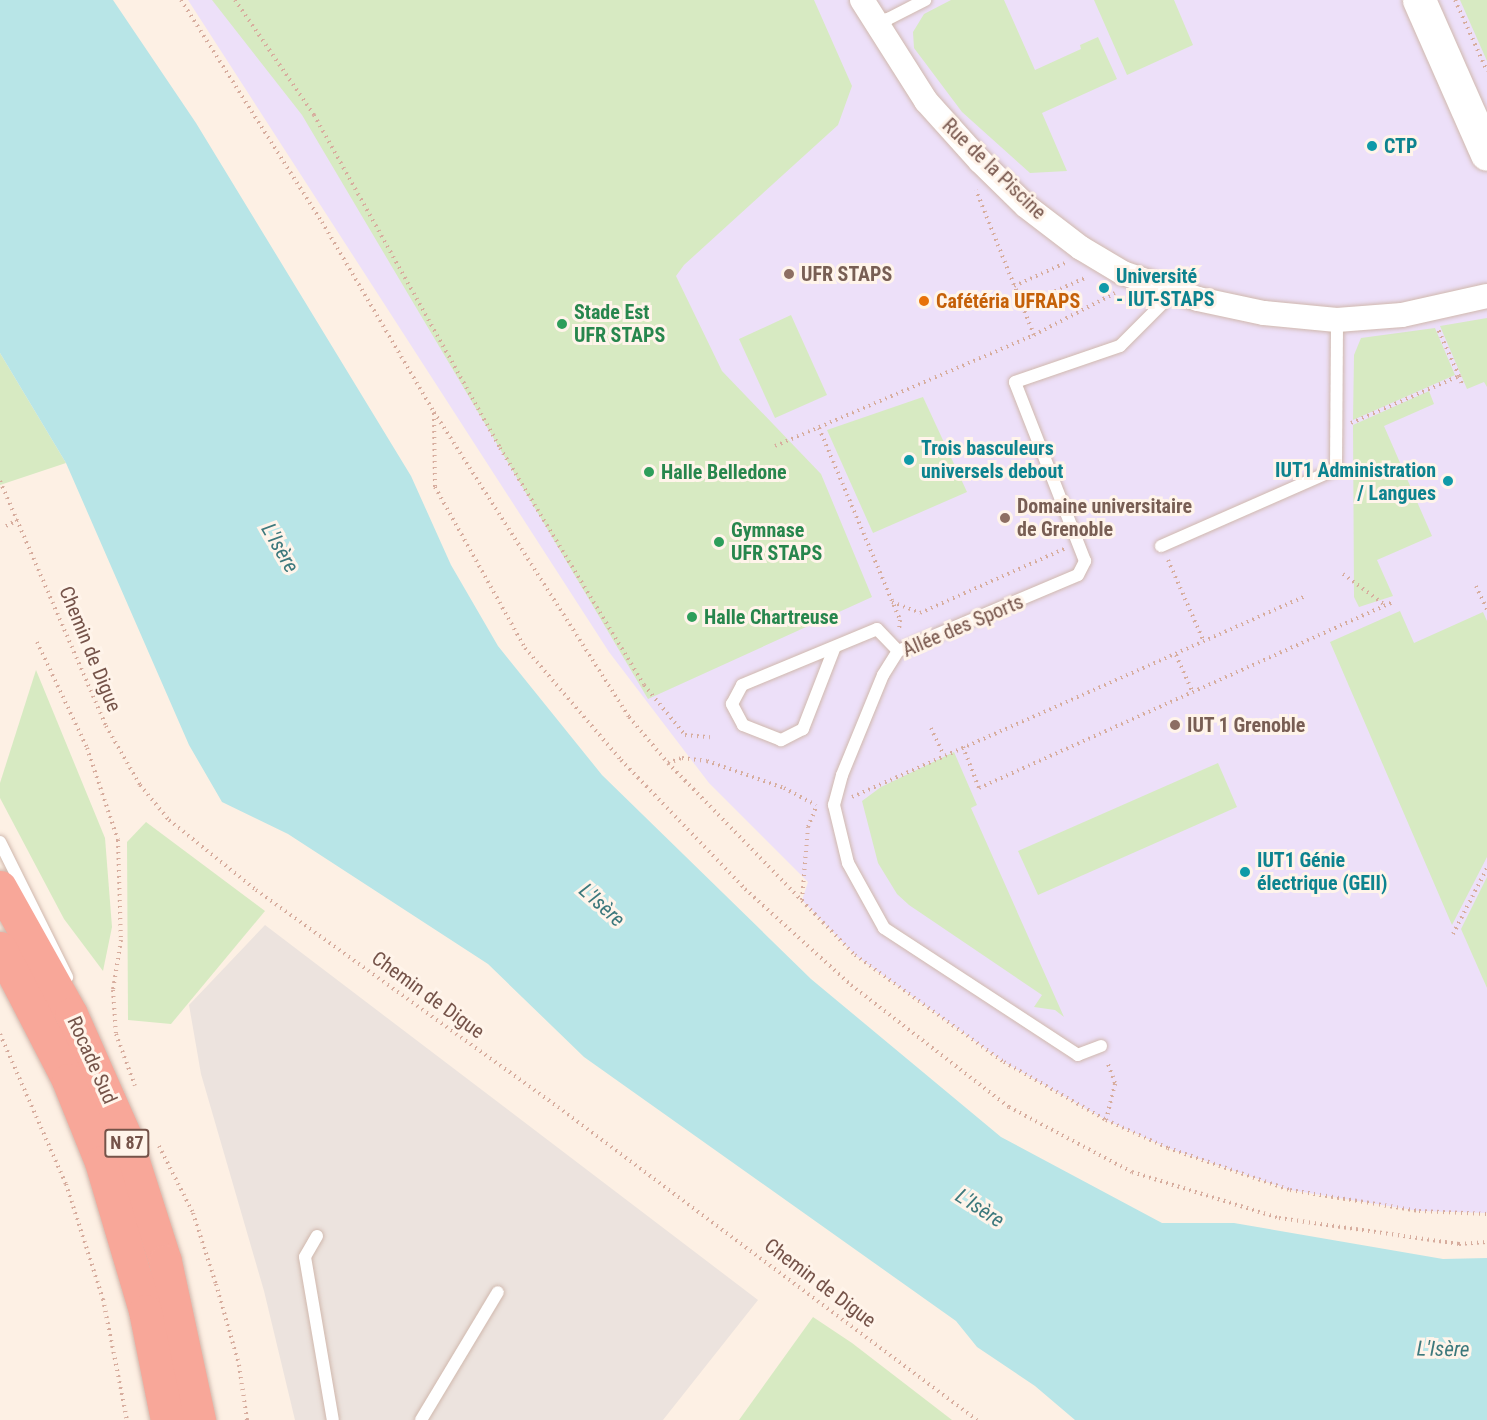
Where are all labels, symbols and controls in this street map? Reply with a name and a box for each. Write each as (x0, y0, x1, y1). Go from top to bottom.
street label: Rue de la Piscine (937, 114, 1051, 224)
place label: CTP (1384, 134, 1417, 158)
marker: CTP (1365, 139, 1379, 153)
place label: UFR STAPS (801, 262, 892, 286)
place label: Université - IUT-STAPS (1116, 264, 1215, 311)
marker: UFR STAPS (782, 267, 796, 281)
marker: Université - IUT-STAPS (1097, 281, 1111, 295)
place label: Cafétéria UFRAPS (936, 289, 1080, 313)
marker: Cafétéria UFRAPS (917, 294, 931, 308)
place label: Stade Est UFR STAPS (574, 300, 665, 347)
marker: Stade Est UFR STAPS (555, 317, 569, 331)
place label: Trois basculeurs universels debout (921, 436, 1063, 483)
marker: Trois basculeurs universels debout (902, 453, 916, 467)
place label: IUT1 Administration / Langues (1275, 458, 1436, 505)
place label: Halle Belledone (661, 460, 787, 484)
marker: Halle Belledone (642, 465, 656, 479)
marker: IUT1 Administration / Langues (1441, 474, 1455, 488)
place label: Domaine universitaire de Grenoble (1017, 494, 1192, 541)
marker: Domaine universitaire de Grenoble (998, 511, 1012, 525)
place label: Gymnase UFR STAPS (731, 518, 822, 565)
water label: L'Isère (256, 519, 304, 577)
marker: Gymnase UFR STAPS (712, 535, 726, 549)
street label: Chemin de Digue (54, 583, 126, 715)
street label: Allée des Sports (899, 590, 1027, 662)
place label: Halle Chartreuse (704, 605, 838, 629)
marker: Halle Chartreuse (685, 610, 699, 624)
place label: IUT 1 Grenoble (1187, 713, 1306, 737)
marker: IUT 1 Grenoble (1168, 718, 1182, 732)
place label: IUT1 Génie électrique (GEII) (1257, 849, 1387, 896)
marker: IUT1 Génie électrique (GEII) (1238, 865, 1252, 879)
water label: L'Isère (574, 878, 630, 932)
street label: Chemin de Digue (367, 946, 489, 1044)
street label: Rocade Sud (62, 1012, 122, 1108)
road number: N 87 (103, 1128, 151, 1158)
water label: L'Isère (951, 1183, 1009, 1233)
street label: Chemin de Digue (760, 1233, 880, 1333)
water label: L'Isère (1416, 1336, 1470, 1362)

